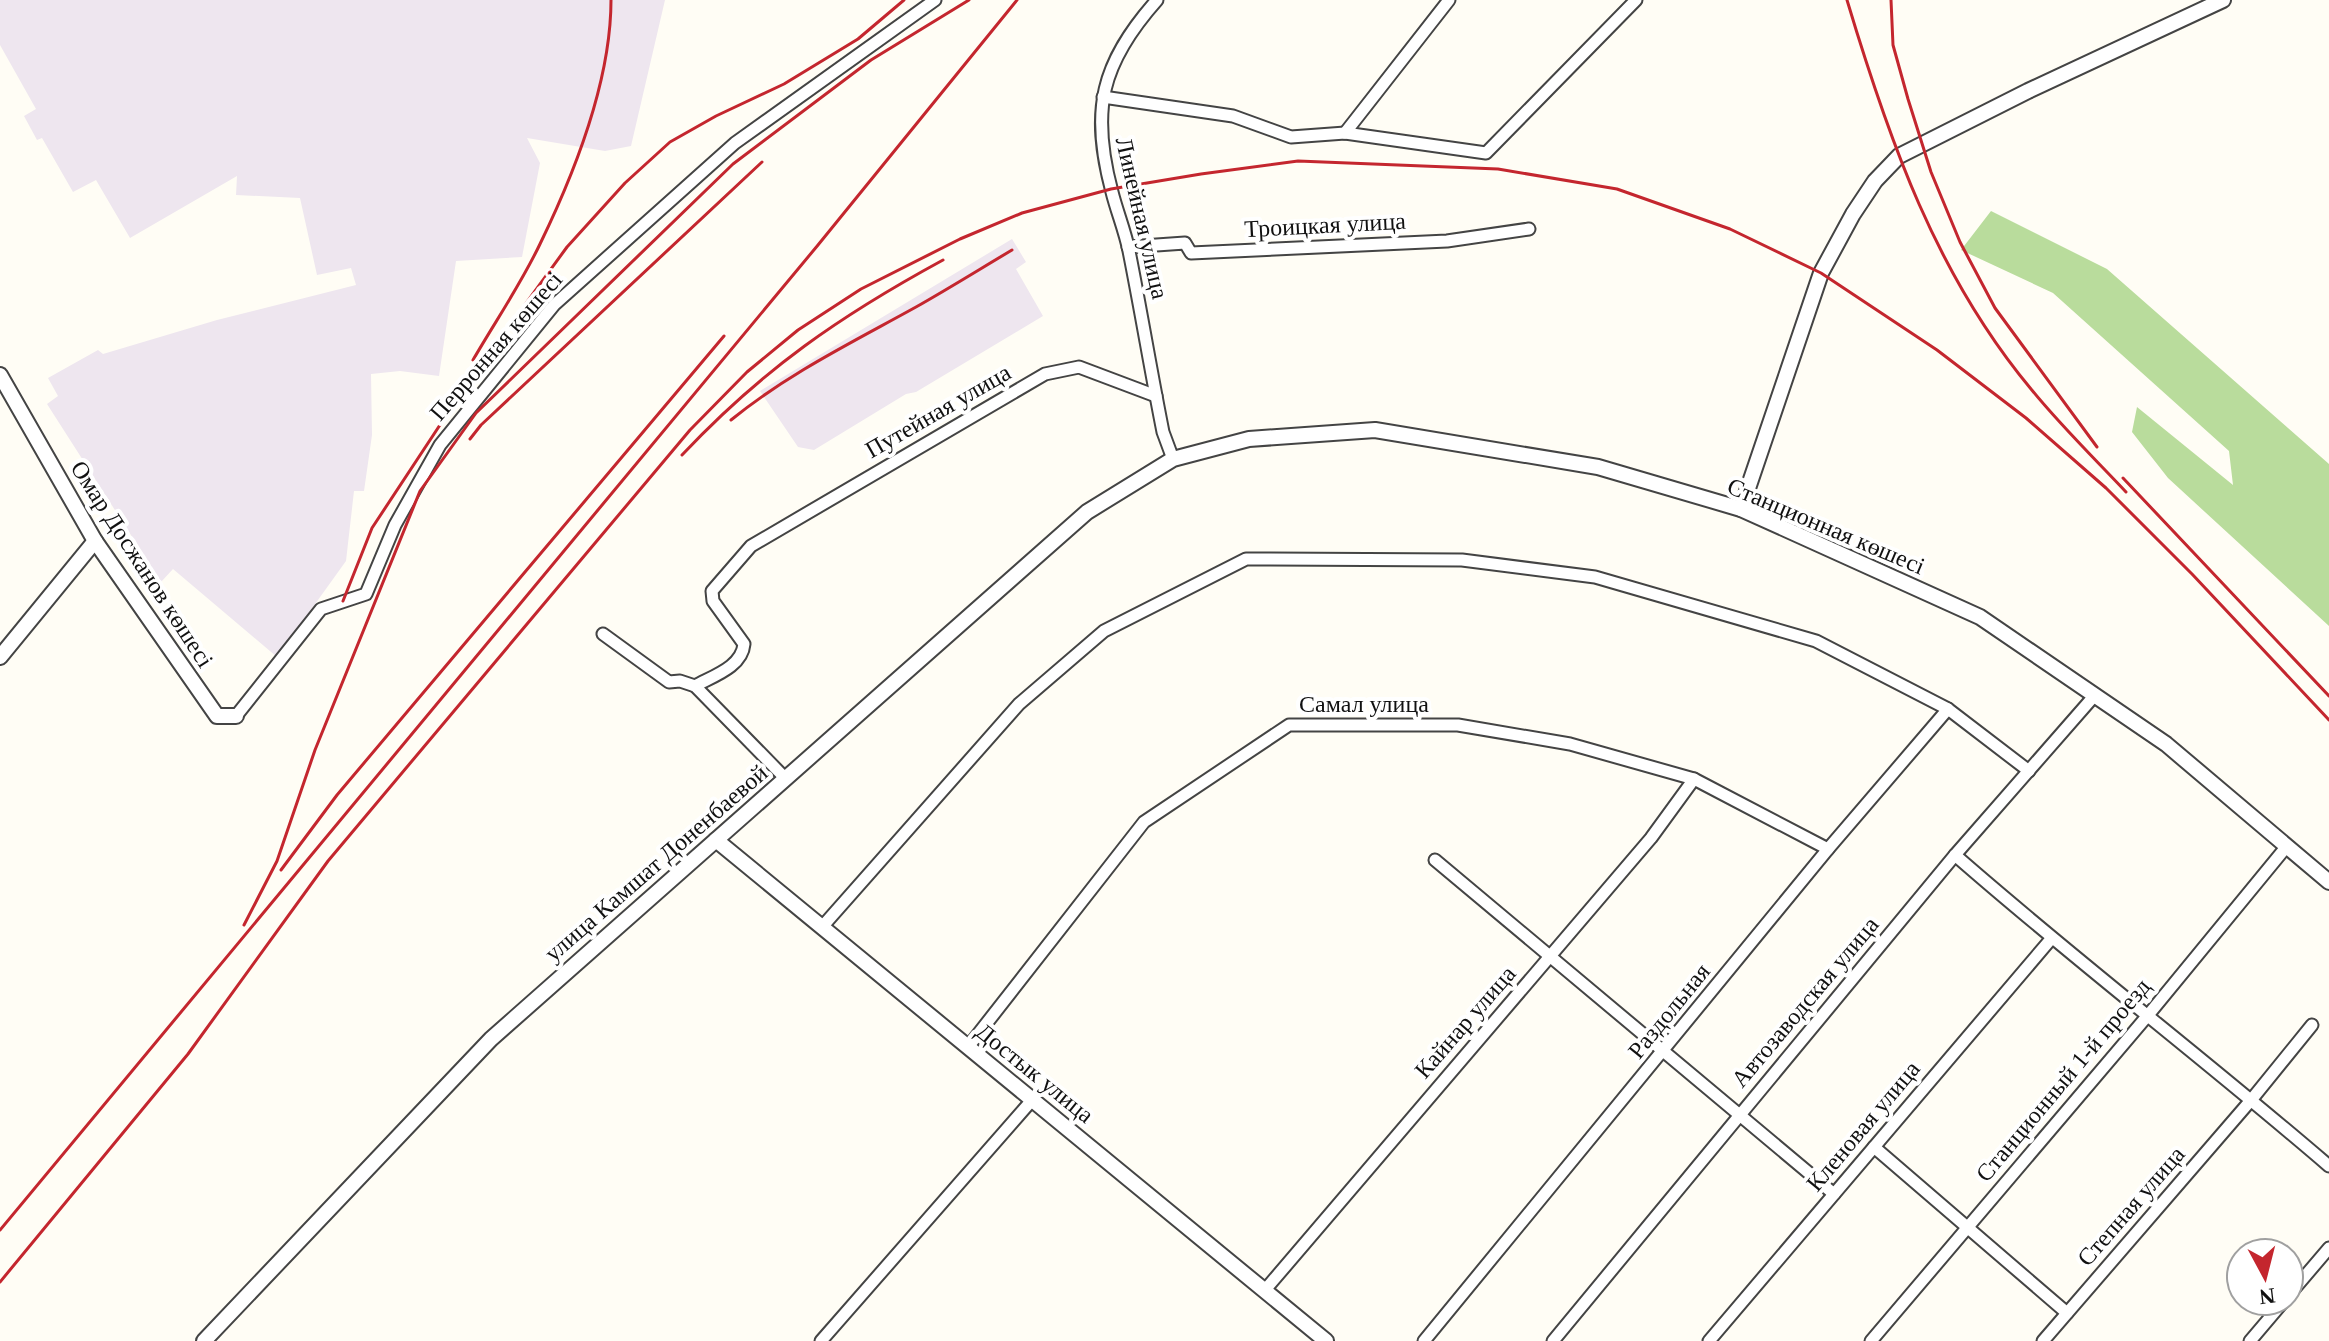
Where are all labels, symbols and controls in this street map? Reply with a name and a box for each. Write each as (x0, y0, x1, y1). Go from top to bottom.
street label: Линейная улица (1111, 135, 1173, 302)
street label: Троицкая улица (1244, 208, 1407, 242)
street label: Перронная көшесі (424, 266, 568, 426)
street label: Путейная улица (861, 359, 1015, 463)
street label: Омар Досжанов көшесі (66, 456, 219, 672)
street label: Станционная көшесі (1723, 473, 1929, 579)
street label: Самал улица (1299, 691, 1429, 717)
street label: улица Камшат Доненбаевой (540, 759, 773, 967)
street label: Автозаводская улица (1726, 911, 1884, 1092)
street label: Раздольная (1623, 958, 1715, 1064)
street label: Кайнар улица (1409, 960, 1521, 1083)
street label: Станционный 1-й проезд (1971, 973, 2155, 1187)
street label: Достык улица (971, 1018, 1099, 1128)
street label: Кленовая улица (1801, 1056, 1925, 1196)
street label: Степная улица (2072, 1141, 2190, 1271)
north arrow (2225, 1237, 2305, 1317)
text: N (2258, 1283, 2277, 1310)

